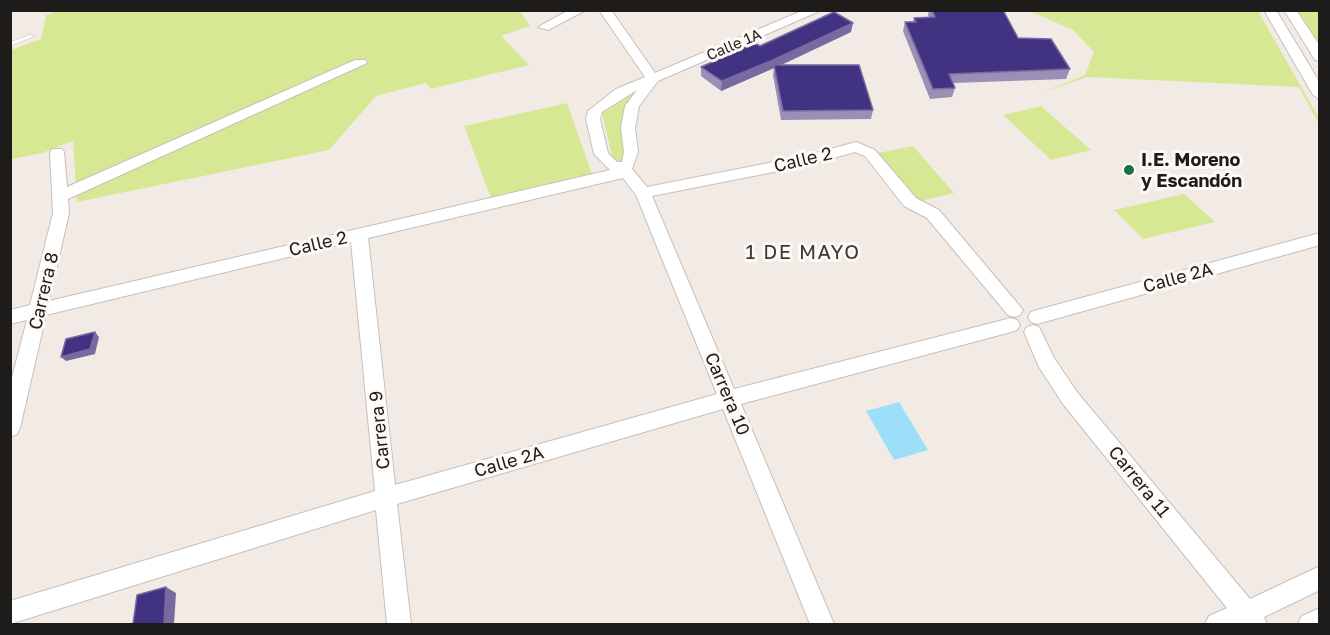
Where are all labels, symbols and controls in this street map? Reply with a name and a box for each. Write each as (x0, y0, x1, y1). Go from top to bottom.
street label: Calle 1A (704, 25, 764, 65)
street label: Calle 2 (772, 143, 834, 177)
place label: I.E. Moreno y Escandón (1141, 149, 1242, 192)
marker: I.E. Moreno y Escandón (1122, 163, 1136, 177)
street label: Calle 2 (287, 227, 349, 261)
district label: 1 DE MAYO (746, 241, 860, 265)
street label: Carrera 8 (25, 250, 63, 332)
street label: Calle 2A (1141, 258, 1215, 298)
street label: Carrera 10 (700, 349, 754, 439)
street label: Carrera 9 (365, 390, 395, 470)
street label: Calle 2A (472, 442, 546, 482)
street label: Carrera 11 (1104, 442, 1174, 522)

